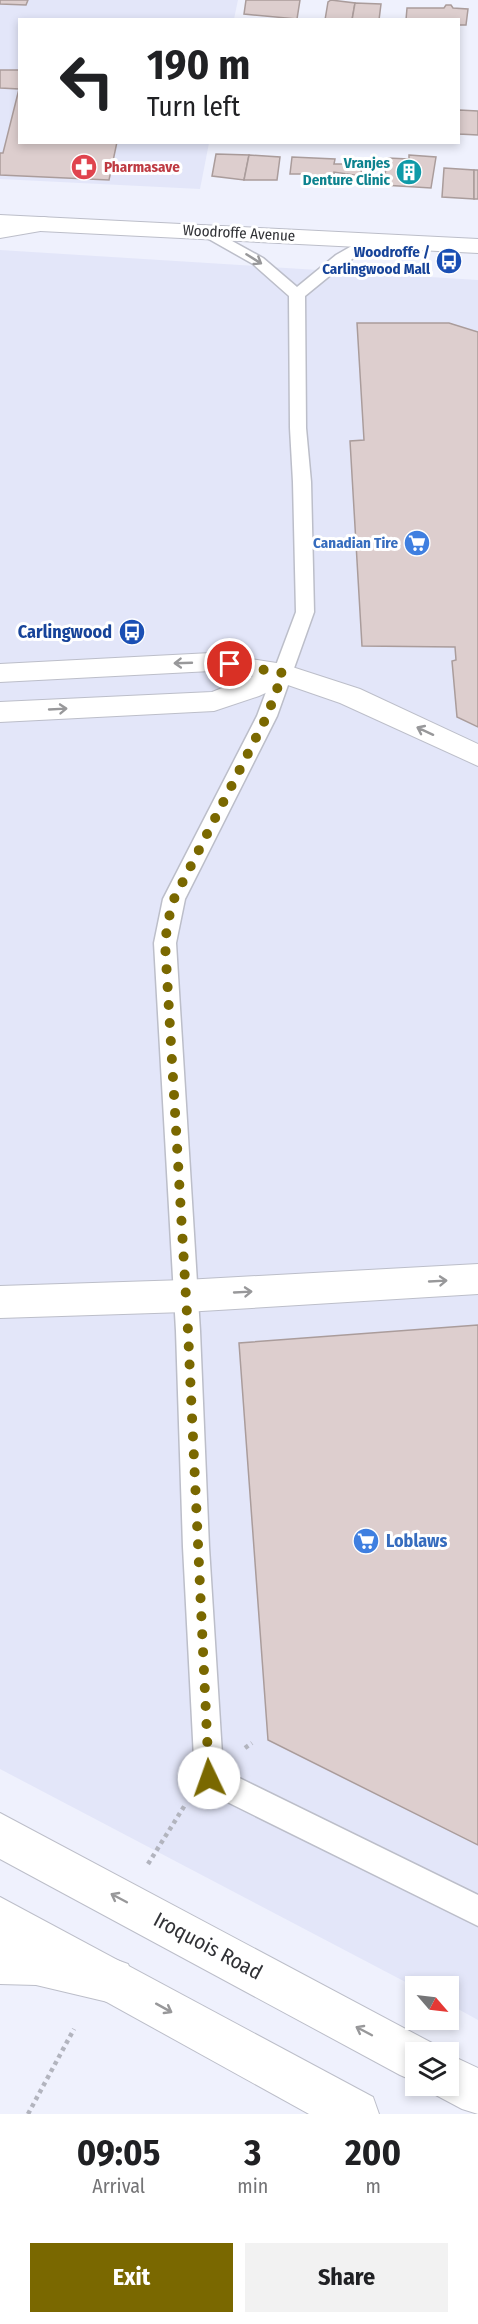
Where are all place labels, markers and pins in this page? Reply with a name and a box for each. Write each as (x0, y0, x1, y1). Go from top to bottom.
pharmacy icon: Pharmasave (69, 152, 99, 182)
place label: Vranjes Denture Clinic (303, 154, 390, 189)
building icon: Vranjes Denture Clinic (394, 157, 424, 187)
place label: Pharmasave (104, 158, 180, 176)
place label: Woodroffe / Carlingwood Mall (322, 243, 431, 278)
bus stop icon: Woodroffe / Carlingwood Mall (434, 246, 464, 276)
supermarket icon: Canadian Tire (402, 528, 432, 558)
place label: Canadian Tire (313, 534, 398, 552)
bus stop icon: Carlingwood (117, 617, 147, 647)
place label: Carlingwood (18, 621, 112, 643)
pin (204, 638, 255, 689)
supermarket icon: Loblaws (351, 1526, 381, 1556)
place label: Loblaws (386, 1530, 447, 1552)

